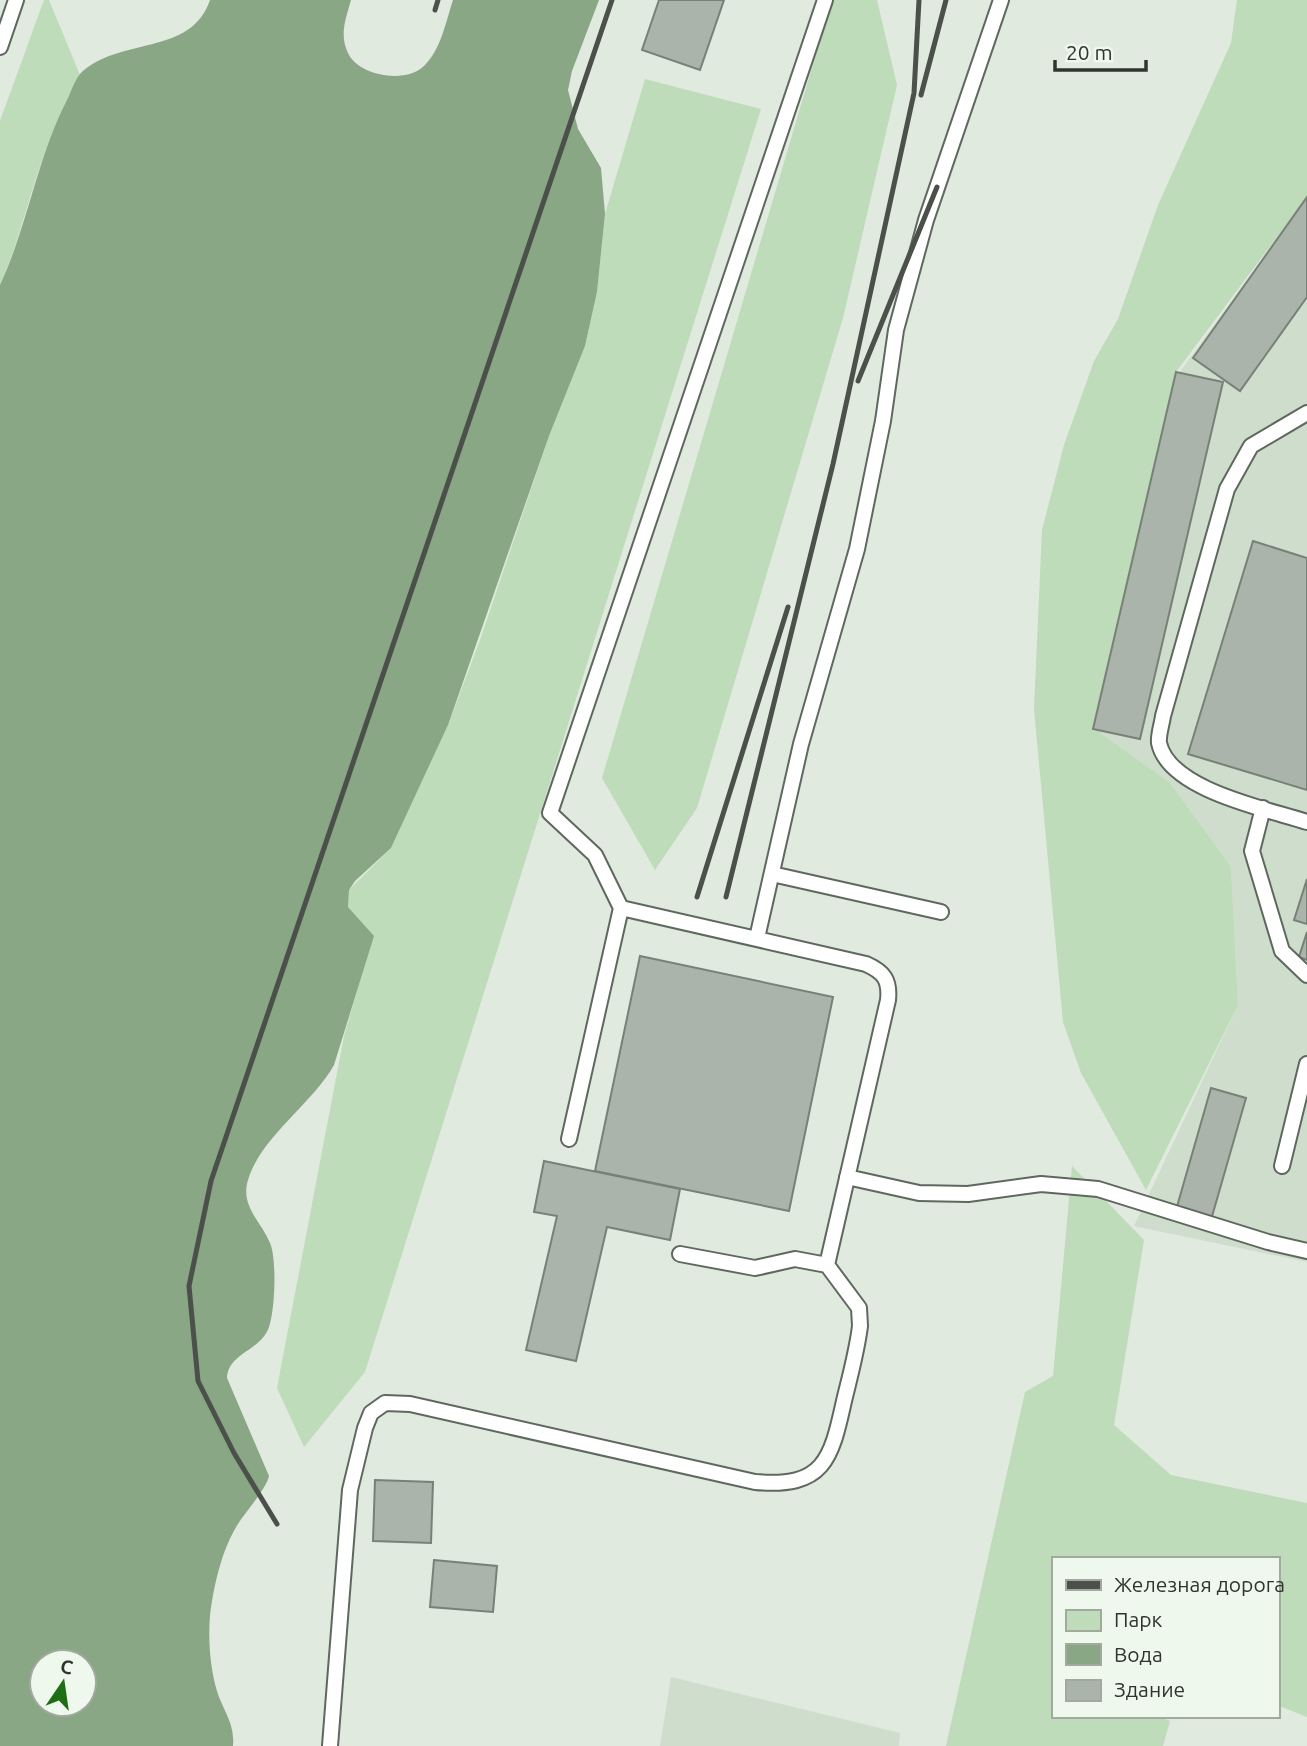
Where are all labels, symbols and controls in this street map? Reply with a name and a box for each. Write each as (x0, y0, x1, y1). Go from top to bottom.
scale bar (1055, 28, 1146, 72)
text: 20 m (1066, 40, 1113, 64)
legend (1052, 1557, 1279, 1718)
text: Железная дорога (1114, 1572, 1285, 1596)
text: Парк (1114, 1607, 1163, 1631)
text: Вода (1114, 1642, 1163, 1666)
north arrow (28, 1648, 98, 1718)
text: С (58, 1654, 75, 1679)
text: Здание (1114, 1677, 1185, 1701)

